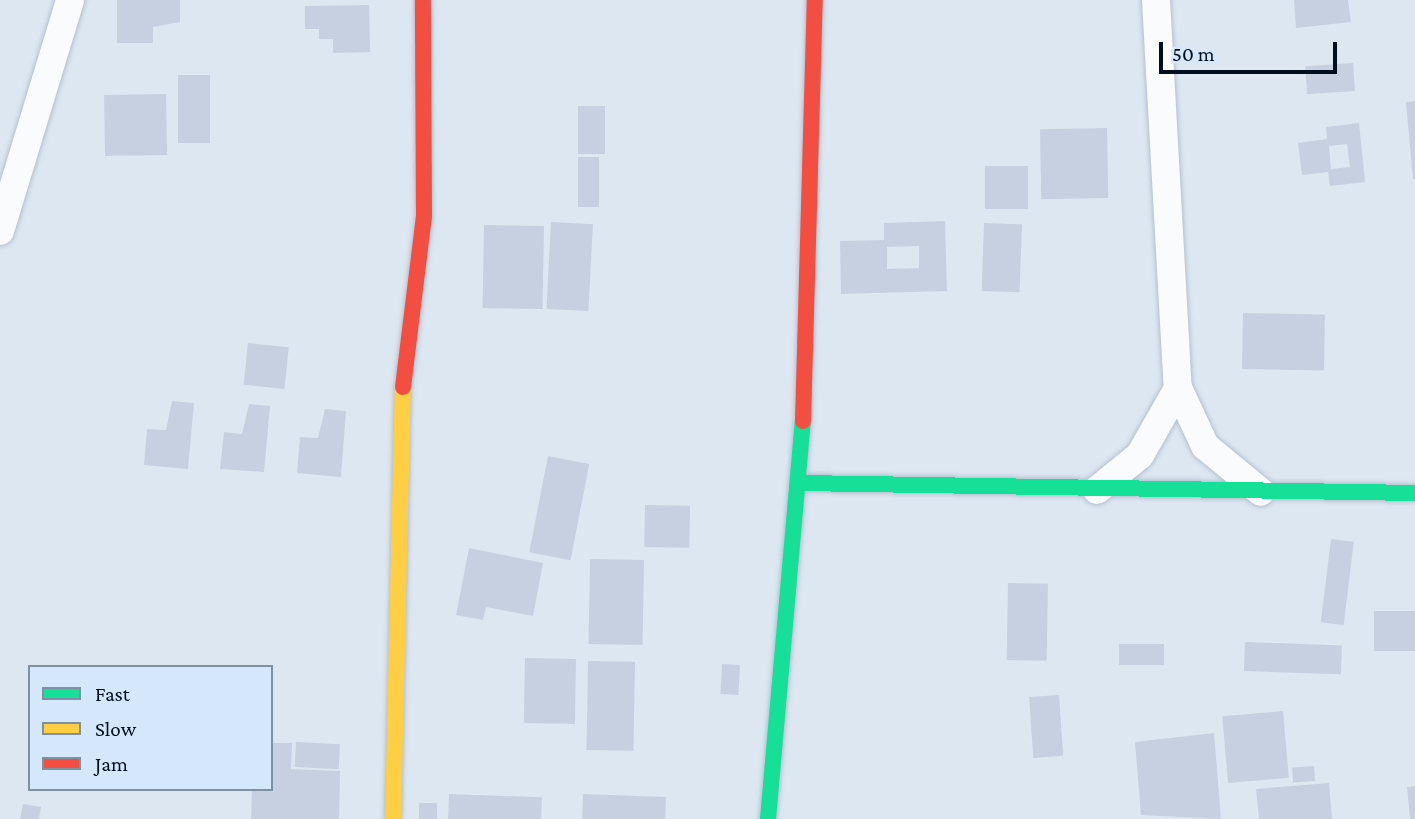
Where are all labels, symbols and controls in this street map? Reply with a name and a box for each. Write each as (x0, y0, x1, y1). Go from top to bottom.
scale bar (1163, 28, 1342, 72)
text: 50 m (1172, 42, 1215, 66)
legend (28, 665, 273, 791)
text: Fast (95, 682, 130, 706)
text: Slow (95, 717, 136, 741)
text: Jam (95, 752, 128, 776)

